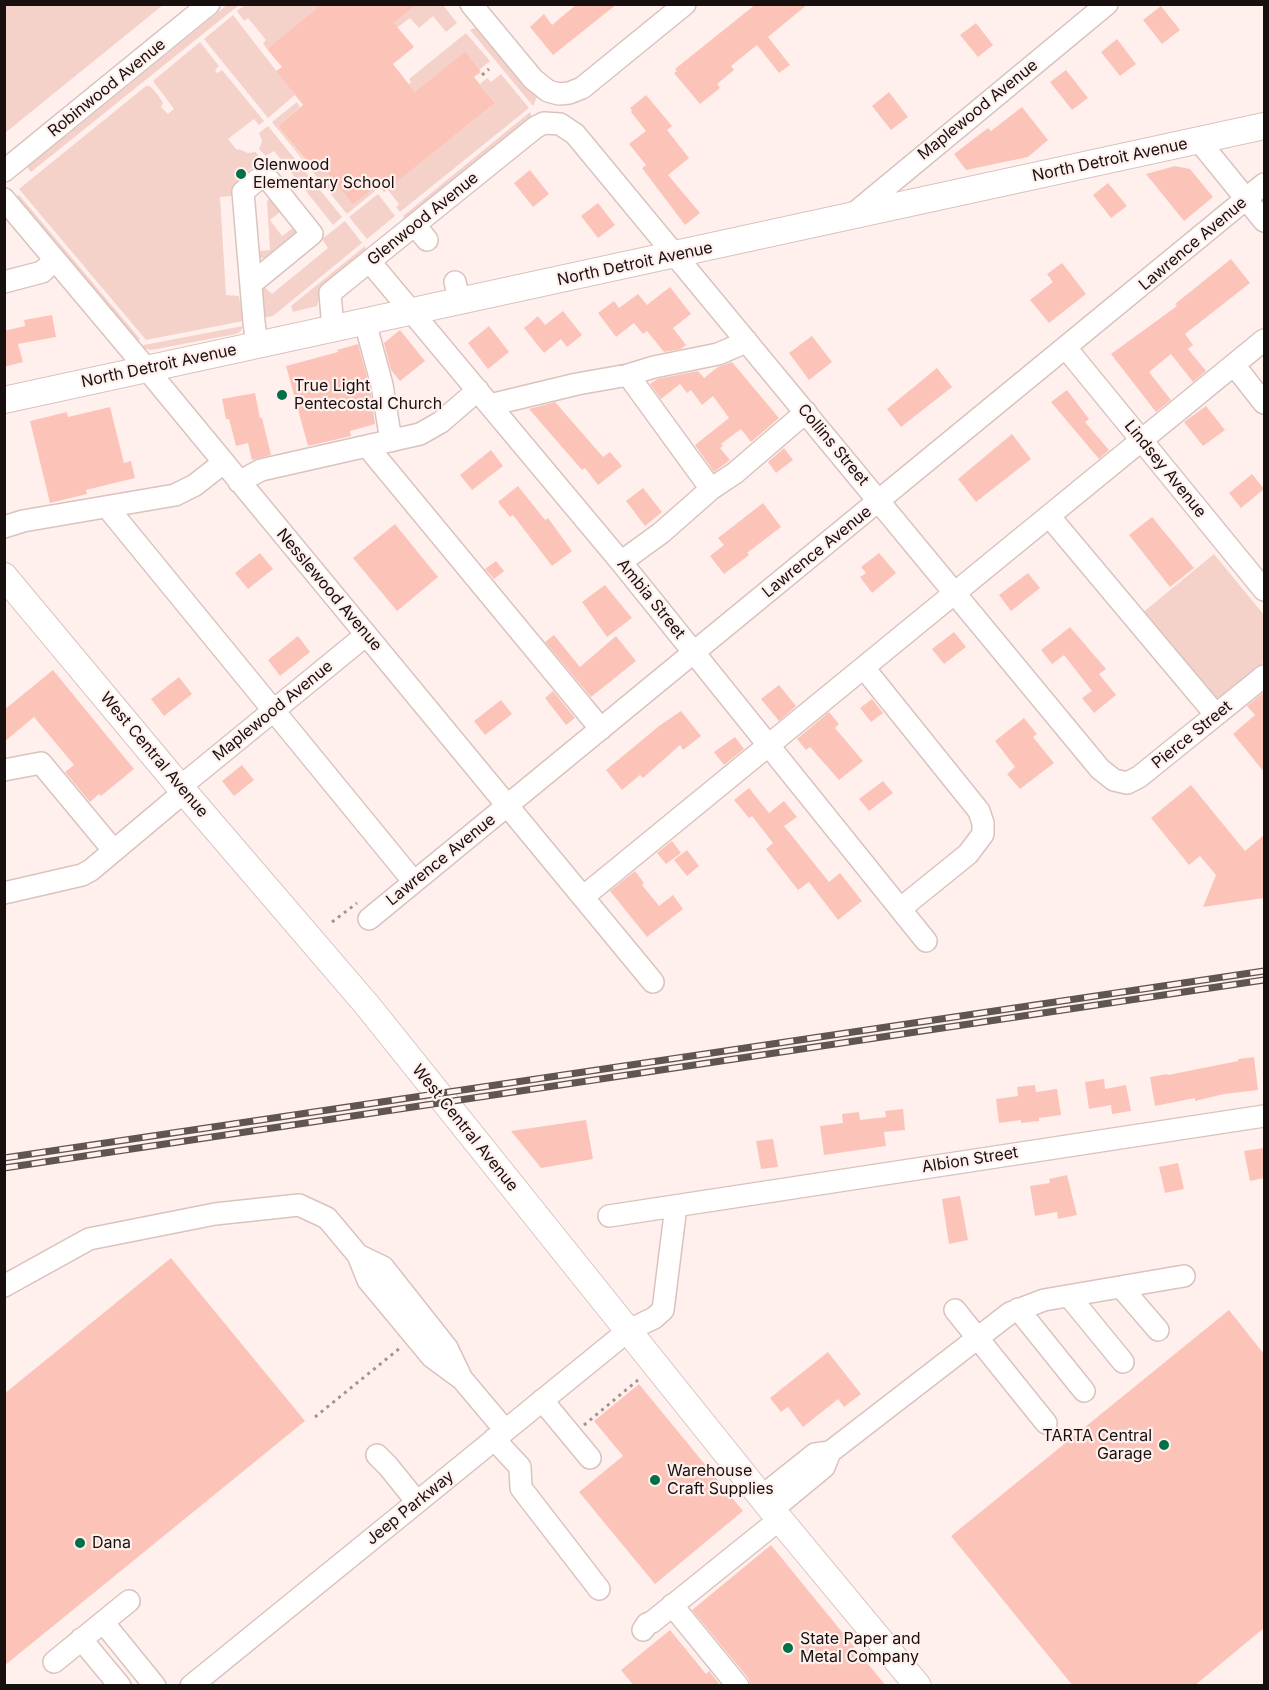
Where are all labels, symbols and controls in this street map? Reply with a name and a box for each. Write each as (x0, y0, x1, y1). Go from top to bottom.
street label: Robinwood Avenue (45, 35, 169, 141)
street label: Maplewood Avenue (914, 56, 1042, 164)
street label: North Detroit Avenue (1031, 134, 1189, 186)
place label: Glenwood Elementary School (253, 155, 395, 193)
marker: Glenwood Elementary School (234, 167, 248, 181)
street label: Glenwood Avenue (364, 168, 482, 270)
street label: Lawrence Avenue (1135, 193, 1251, 295)
street label: North Detroit Avenue (556, 238, 714, 290)
street label: North Detroit Avenue (80, 340, 238, 392)
place label: True Light Pentecostal Church (294, 376, 442, 414)
marker: True Light Pentecostal Church (275, 388, 289, 402)
street label: Collins Street (793, 400, 873, 490)
street label: Lindsey Avenue (1120, 417, 1210, 521)
street label: Lawrence Avenue (759, 502, 875, 602)
street label: Nesslewood Avenue (272, 525, 386, 655)
street label: Ambia Street (613, 555, 689, 643)
street label: Maplewood Avenue (209, 657, 337, 765)
street label: West Central Avenue (96, 688, 212, 822)
street label: Pierce Street (1148, 697, 1236, 773)
street label: Lawrence Avenue (383, 810, 499, 910)
street label: West Central Avenue (408, 1061, 522, 1195)
street label: Albion Street (920, 1143, 1020, 1177)
place label: TARTA Central Garage (1043, 1426, 1152, 1464)
marker: TARTA Central Garage (1157, 1438, 1171, 1452)
place label: Warehouse Craft Supplies (667, 1461, 774, 1499)
street label: Jeep Parkway (362, 1467, 458, 1549)
marker: Warehouse Craft Supplies (648, 1473, 662, 1487)
place label: Dana (92, 1533, 131, 1553)
marker: Dana (73, 1536, 87, 1550)
place label: State Paper and Metal Company (800, 1629, 921, 1667)
marker: State Paper and Metal Company (781, 1641, 795, 1655)

